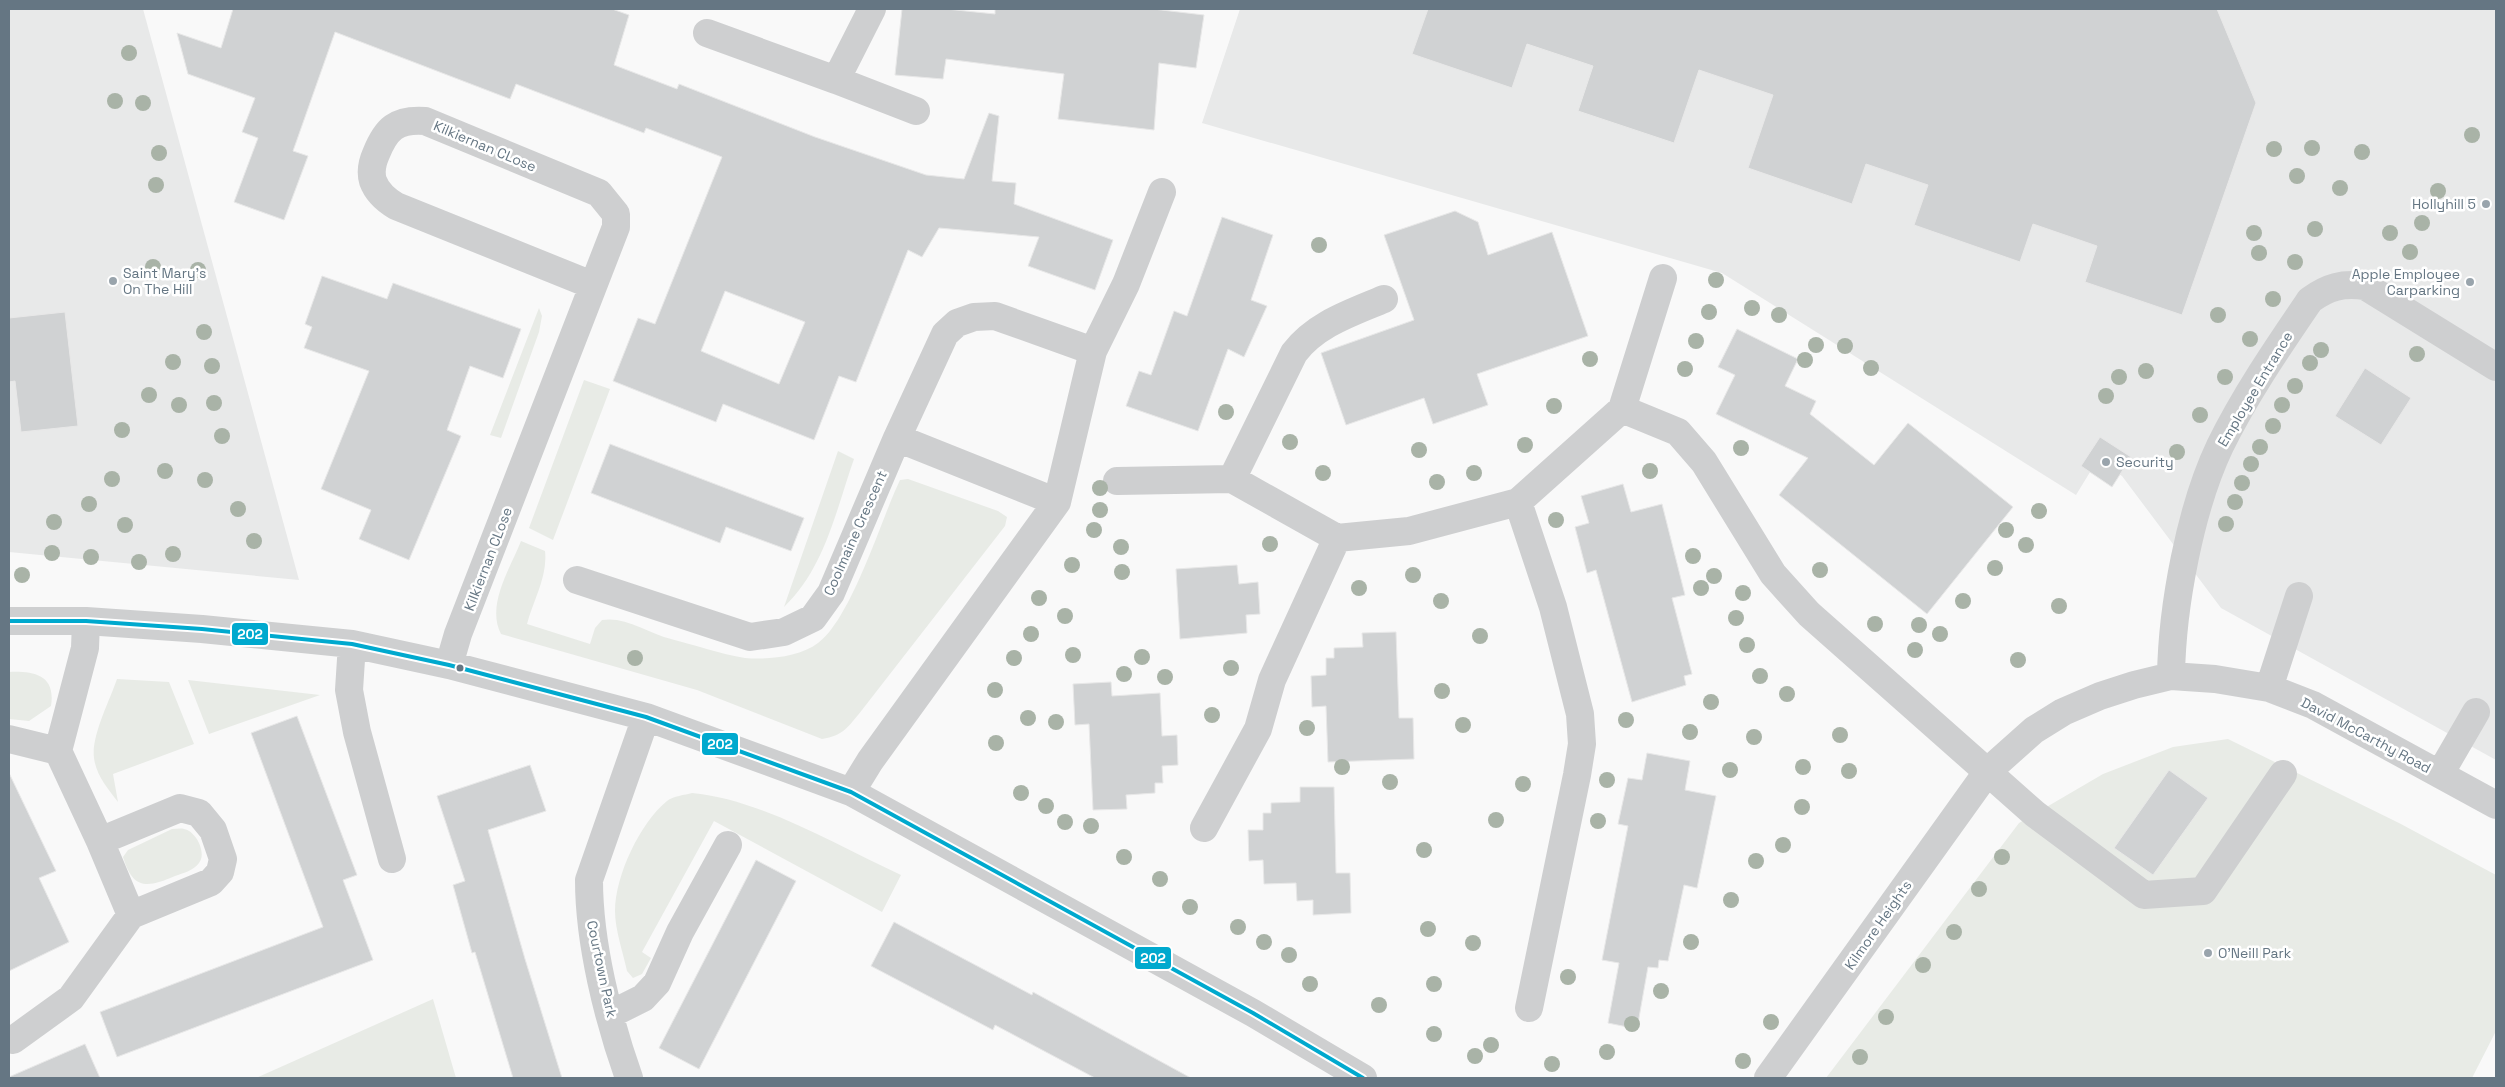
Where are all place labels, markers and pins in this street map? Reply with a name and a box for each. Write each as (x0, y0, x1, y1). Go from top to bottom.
place label: Hollyhill 5 (2412, 195, 2476, 213)
marker: Hollyhill 5 (2480, 198, 2492, 210)
place label: Saint Mary's On The Hill (123, 264, 206, 298)
place label: Apple Employee Carparking (2352, 265, 2460, 299)
marker: Saint Mary's On The Hill (107, 275, 119, 287)
marker: Apple Employee Carparking (2464, 276, 2476, 288)
place label: Security (2116, 453, 2174, 471)
marker: Security (2100, 456, 2112, 468)
unlabelled marker (455, 663, 465, 673)
place label: O'Neill Park (2218, 944, 2292, 962)
marker: O'Neill Park (2202, 947, 2214, 959)

